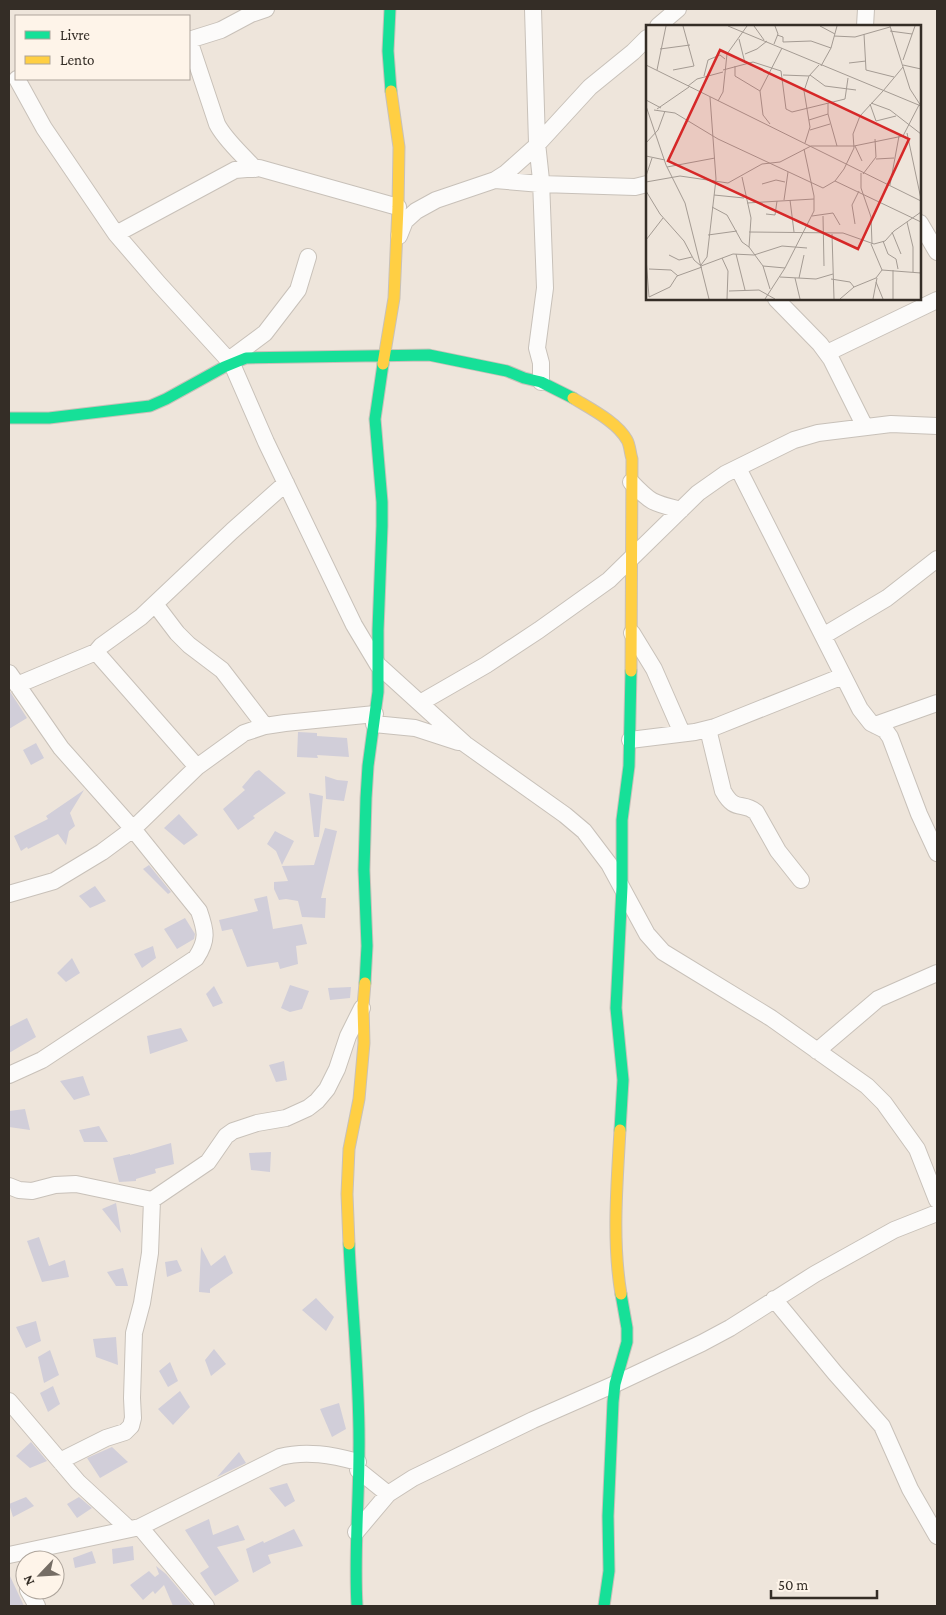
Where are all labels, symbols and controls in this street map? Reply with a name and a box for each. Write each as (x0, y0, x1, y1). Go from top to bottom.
legend (15, 15, 190, 80)
inset map (646, 25, 921, 300)
text: Livre (60, 27, 90, 43)
text: Lento (60, 52, 94, 68)
north arrow (15, 1550, 65, 1600)
scale bar (771, 1568, 877, 1600)
text: N (19, 1572, 37, 1588)
text: 50 m (778, 1577, 808, 1593)

